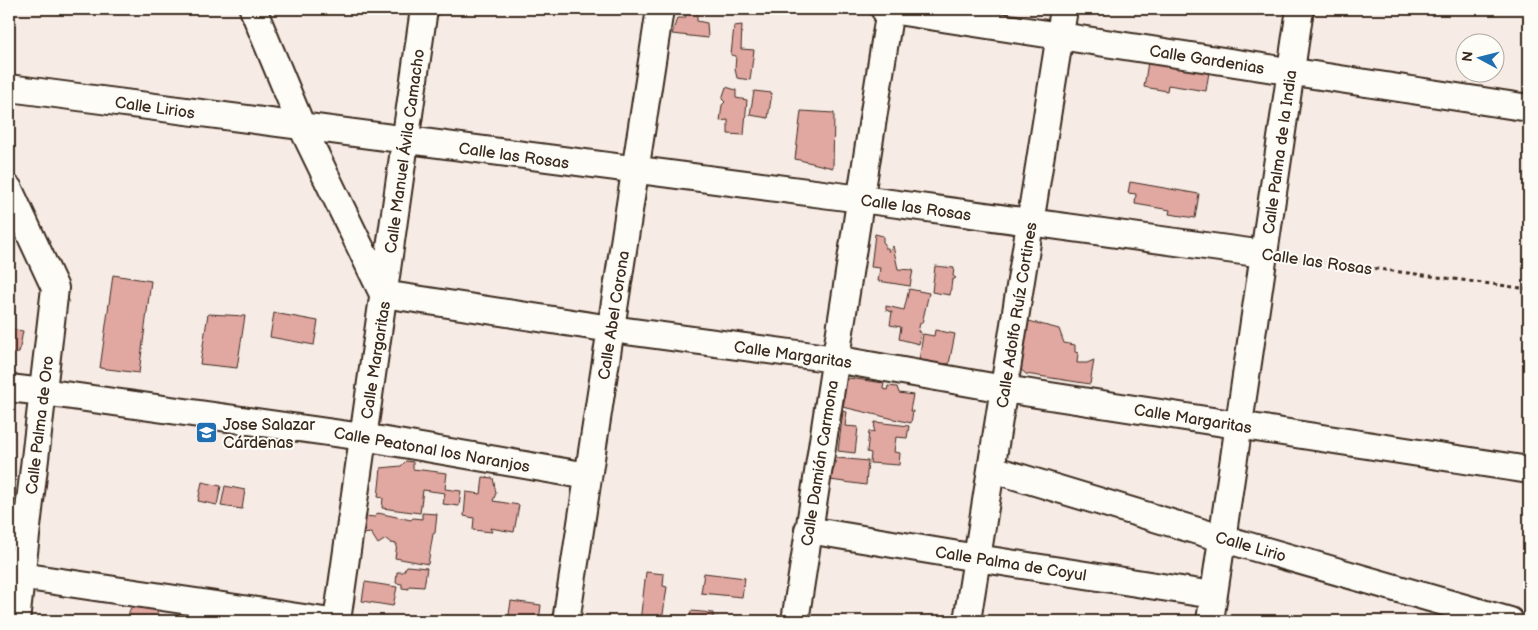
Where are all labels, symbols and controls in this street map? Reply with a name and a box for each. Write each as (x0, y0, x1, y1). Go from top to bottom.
north arrow (1456, 32, 1506, 82)
street label: Calle Gardenias (1148, 42, 1266, 79)
street label: Calle Manuel Ávila Camacho (380, 47, 429, 255)
text: N (1459, 50, 1477, 63)
street label: Calle Palma de la India (1260, 69, 1301, 236)
street label: Calle Lirios (113, 93, 196, 124)
street label: Calle las Rosas (457, 139, 570, 174)
street label: Calle las Rosas (859, 191, 972, 226)
street label: Calle Adolfo Ruíz Cortines (993, 221, 1042, 409)
street label: Calle las Rosas (1260, 245, 1373, 280)
street label: Calle Abel Corona (595, 249, 634, 381)
street label: Calle Margaritas (358, 300, 395, 420)
street label: Calle Margaritas (733, 338, 853, 373)
street label: Calle Palma de Oro (23, 355, 58, 496)
street label: Calle Damián Carmona (798, 379, 843, 548)
street label: Calle Margaritas (1133, 401, 1253, 438)
place label: Jose Salazar Cárdenas (223, 416, 315, 453)
school or university icon: Jose Salazar Cárdenas (195, 421, 219, 445)
street label: Calle Peatonal los Naranjos (332, 424, 531, 477)
street label: Calle Lirio (1213, 528, 1288, 567)
street label: Calle Palma de Coyul (934, 543, 1088, 586)

